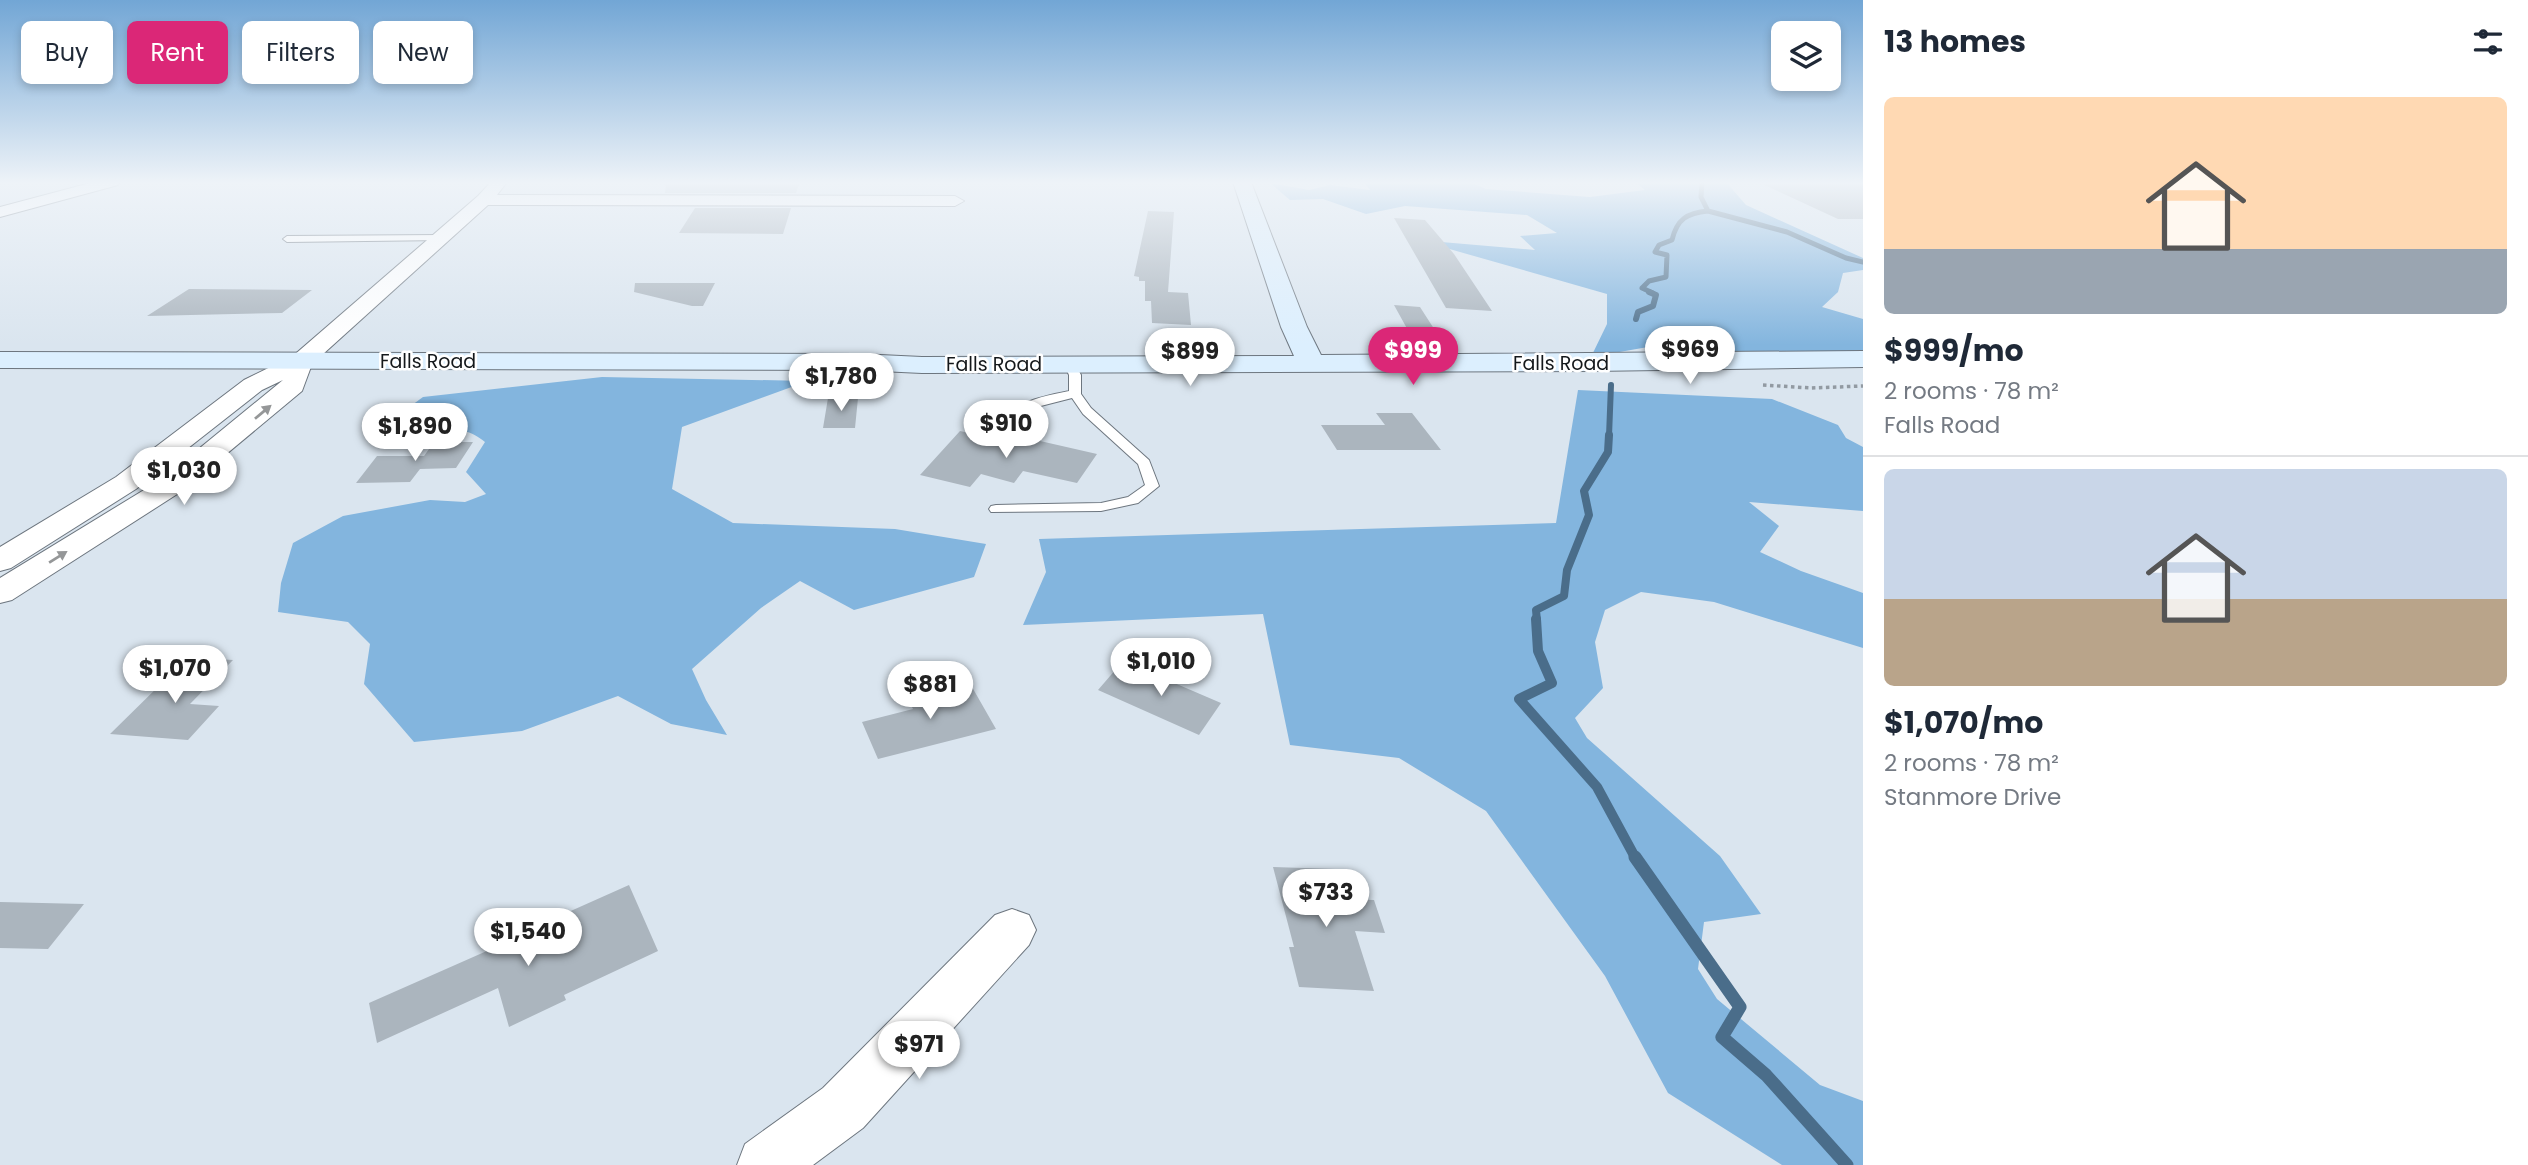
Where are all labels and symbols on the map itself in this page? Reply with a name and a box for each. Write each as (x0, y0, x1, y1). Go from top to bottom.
pin: $969 (1649, 326, 1731, 386)
pin: $899 (1149, 328, 1231, 388)
pin: $999 (1372, 328, 1454, 387)
street label: Falls Road (380, 348, 476, 375)
street label: Falls Road (1513, 350, 1609, 377)
street label: Falls Road (946, 351, 1042, 378)
pin: $1,780 (784, 354, 898, 413)
pin: $910 (965, 400, 1047, 460)
pin: $1,890 (358, 404, 472, 463)
one-way arrow (255, 405, 272, 420)
pin: $1,030 (127, 448, 241, 507)
one-way arrow (48, 551, 67, 564)
pin: $1,010 (1104, 638, 1218, 698)
pin: $1,070 (118, 646, 232, 705)
pin: $881 (889, 662, 971, 721)
pin: $733 (1285, 870, 1367, 929)
pin: $1,540 (471, 908, 585, 968)
pin: $971 (878, 1021, 960, 1081)

